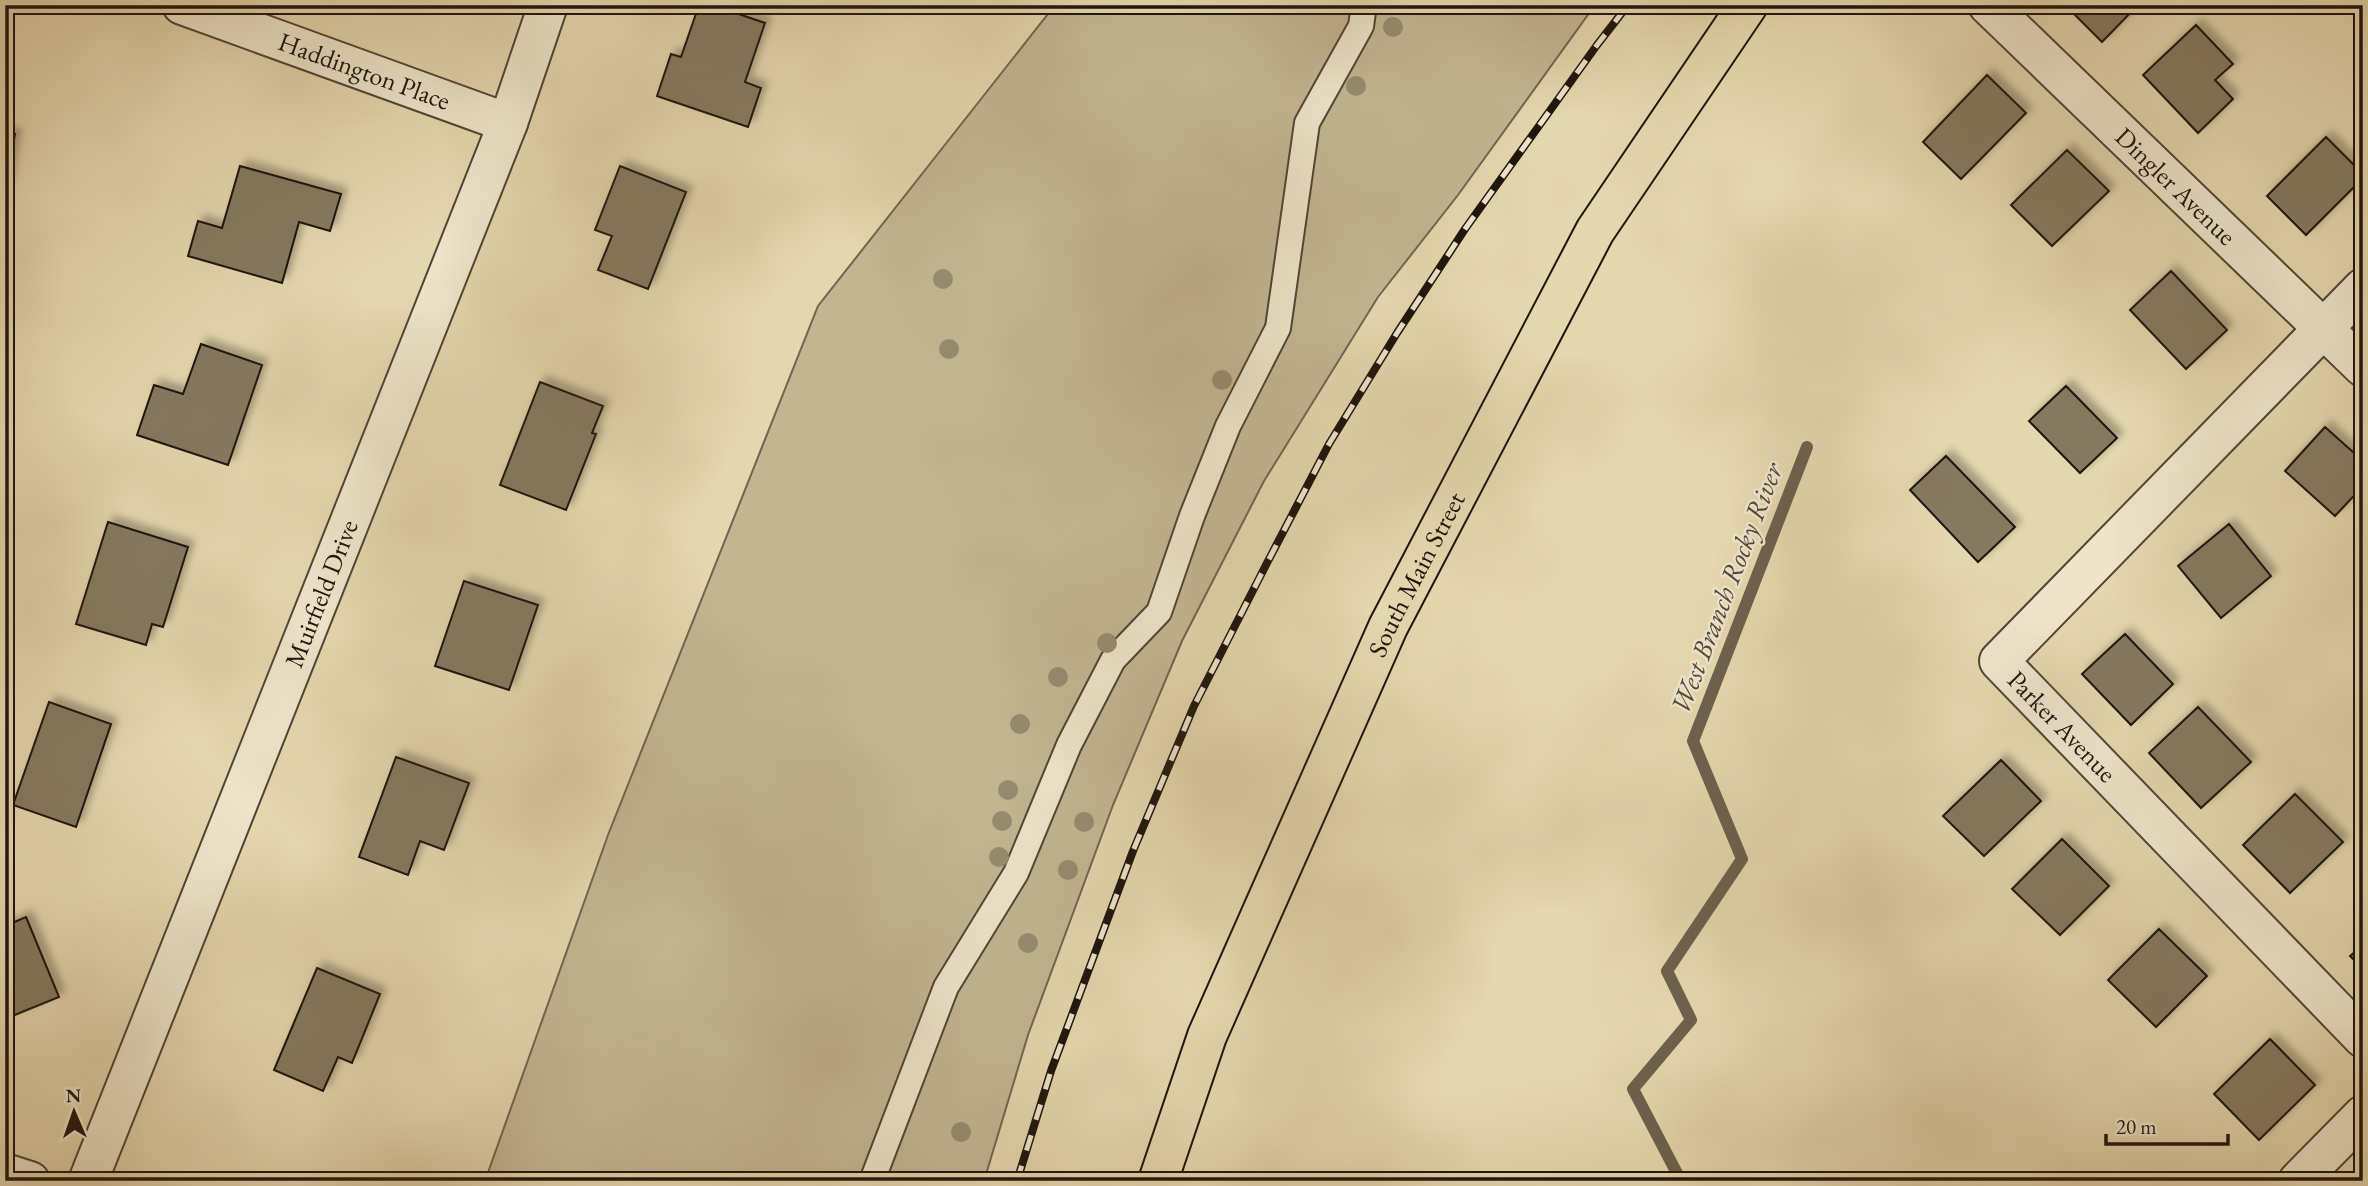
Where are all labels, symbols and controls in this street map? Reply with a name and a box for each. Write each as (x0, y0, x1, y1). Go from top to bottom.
street label: Haddington Place (274, 24, 455, 118)
street label: Dingler Avenue (2108, 120, 2244, 253)
water label: West Branch Rocky River (1662, 456, 1791, 718)
street label: South Main Street (1360, 486, 1473, 662)
street label: Muirfield Drive (277, 515, 366, 672)
street label: Parker Avenue (2000, 663, 2124, 790)
north arrow (38, 1078, 108, 1148)
text: N (65, 1083, 82, 1108)
scale bar (2106, 1102, 2228, 1146)
text: 20 m (2116, 1113, 2157, 1140)

